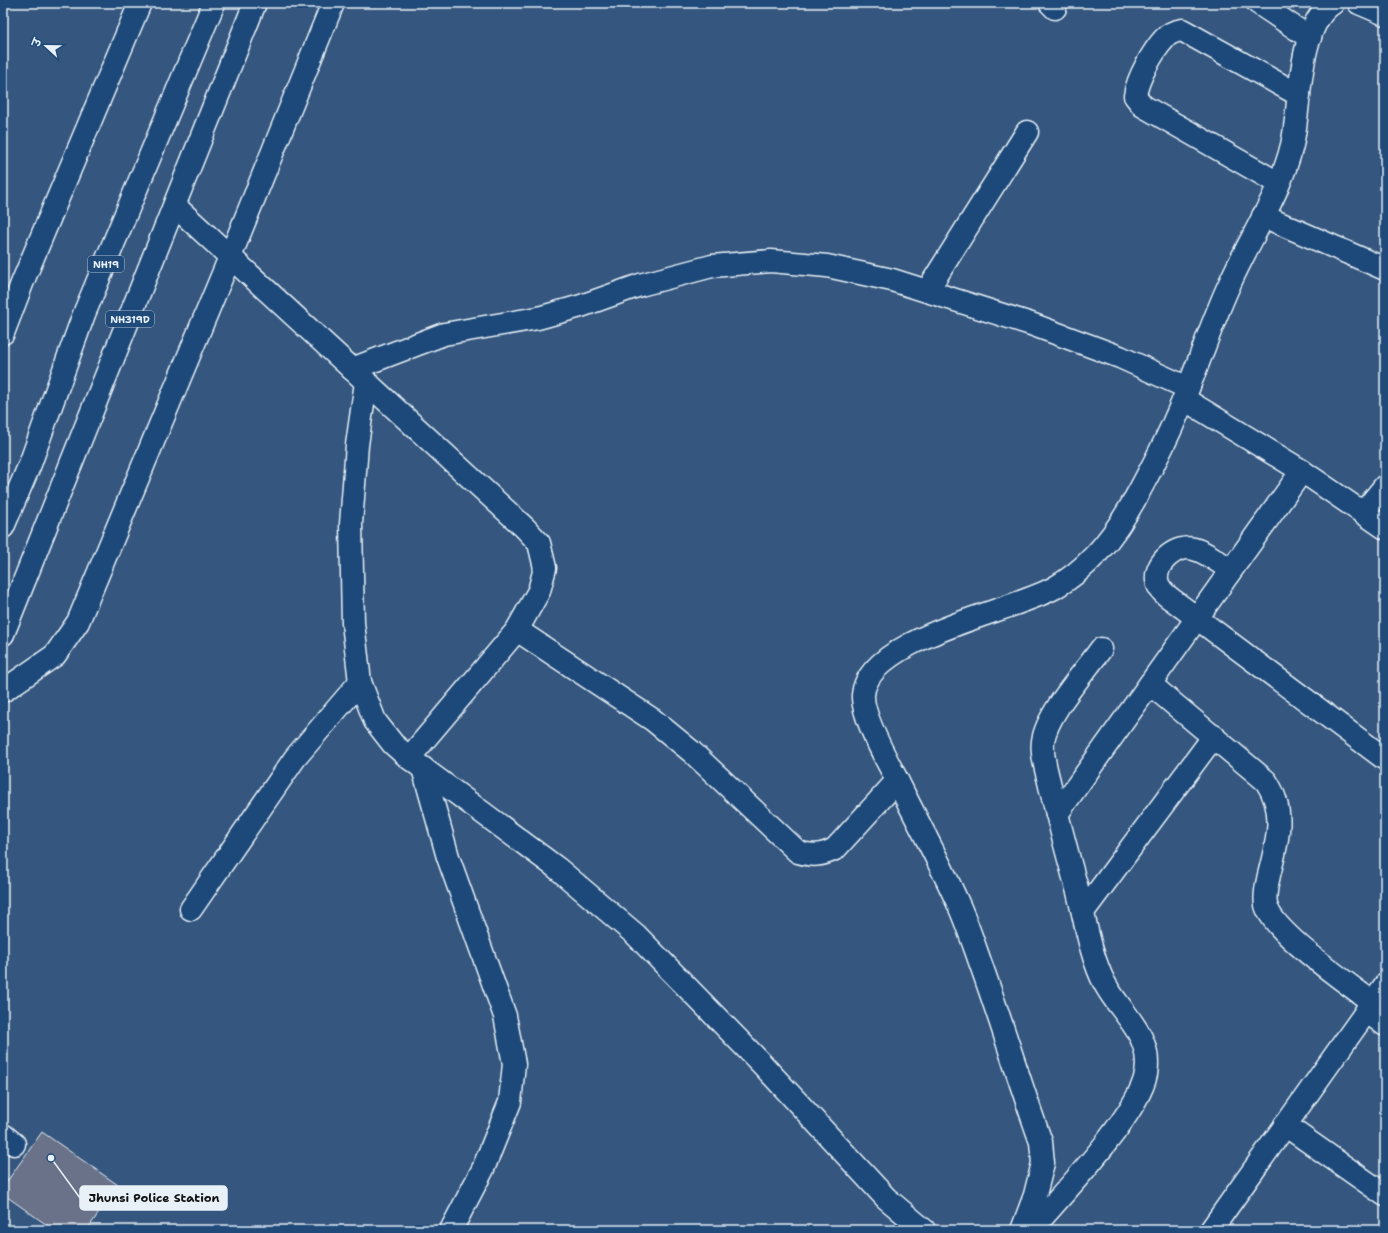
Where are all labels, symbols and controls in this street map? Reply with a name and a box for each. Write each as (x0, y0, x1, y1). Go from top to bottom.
north arrow (26, 26, 66, 66)
text: उ (28, 35, 46, 50)
road number: NH19 (88, 256, 124, 272)
road number: NH319D (106, 311, 154, 327)
callout: Jhunsi Police Station (80, 1186, 227, 1210)
text: Jhunsi Police Station (88, 1190, 220, 1206)

